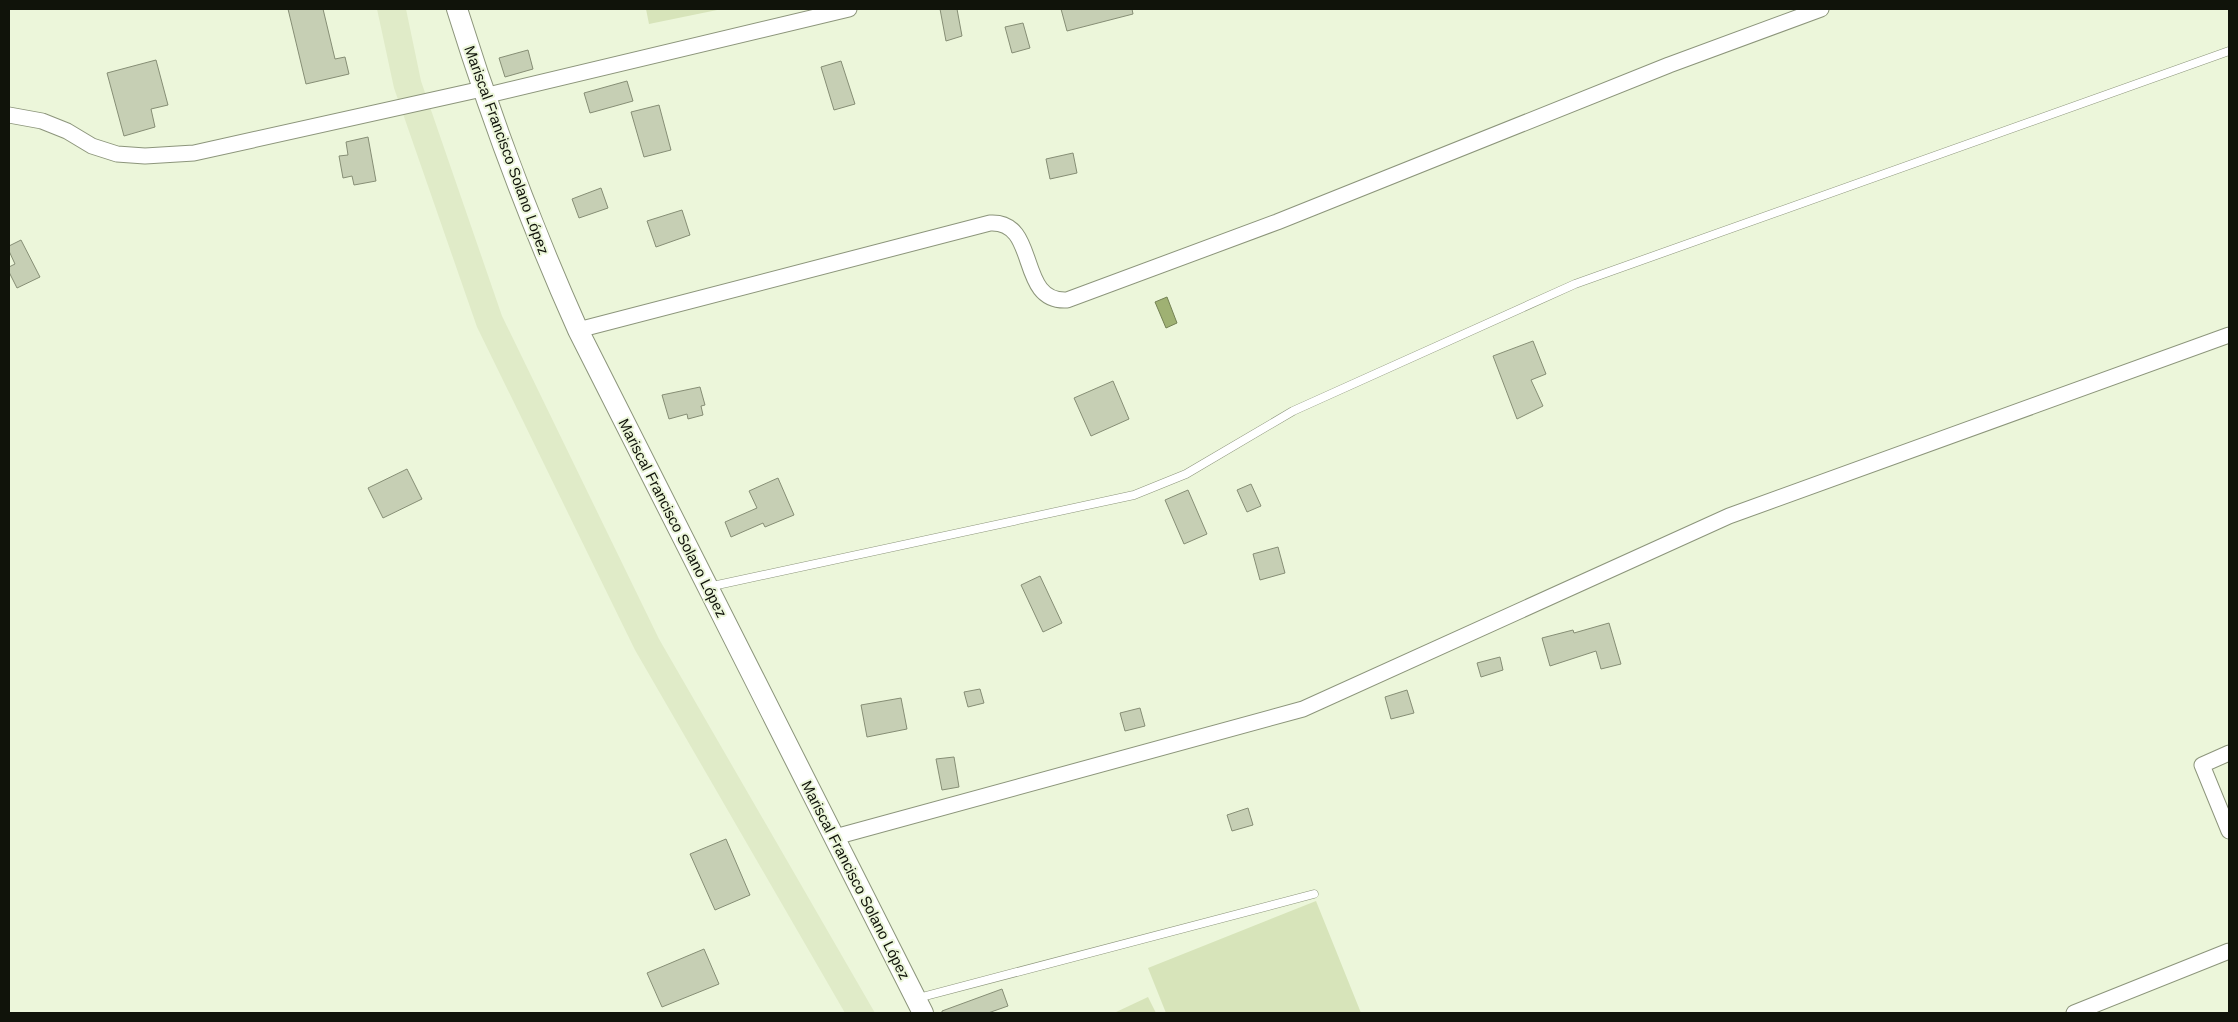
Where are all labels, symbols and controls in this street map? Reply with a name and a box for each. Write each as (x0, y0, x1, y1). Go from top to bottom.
street label: Mariscal Francisco Solano López (461, 43, 553, 257)
street label: Mariscal Francisco Solano López (615, 416, 731, 620)
street label: Mariscal Francisco Solano López (798, 778, 914, 982)

